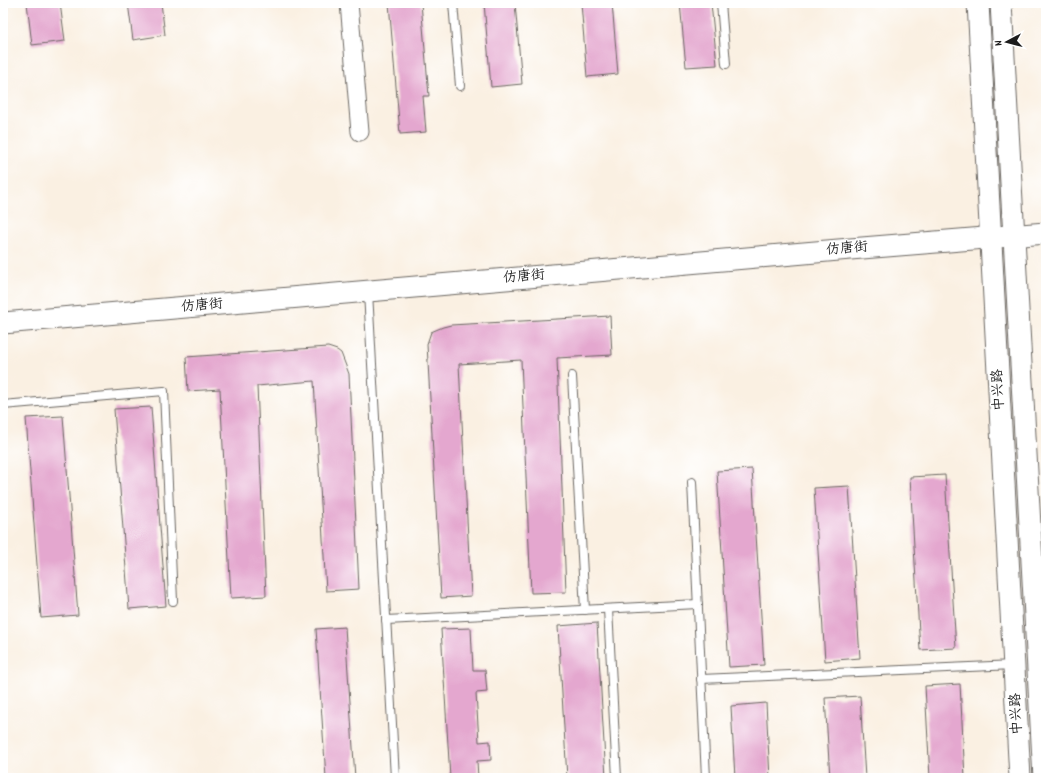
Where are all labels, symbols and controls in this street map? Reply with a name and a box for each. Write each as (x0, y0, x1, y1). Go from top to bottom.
north arrow (987, 22, 1027, 62)
text: N (991, 39, 1007, 47)
street label: 仿唐街 (825, 237, 869, 261)
street label: 仿唐街 (502, 265, 546, 289)
street label: 仿唐街 (180, 294, 224, 318)
street label: 中兴路 (988, 369, 1010, 411)
street label: 中兴路 (1006, 693, 1028, 735)

